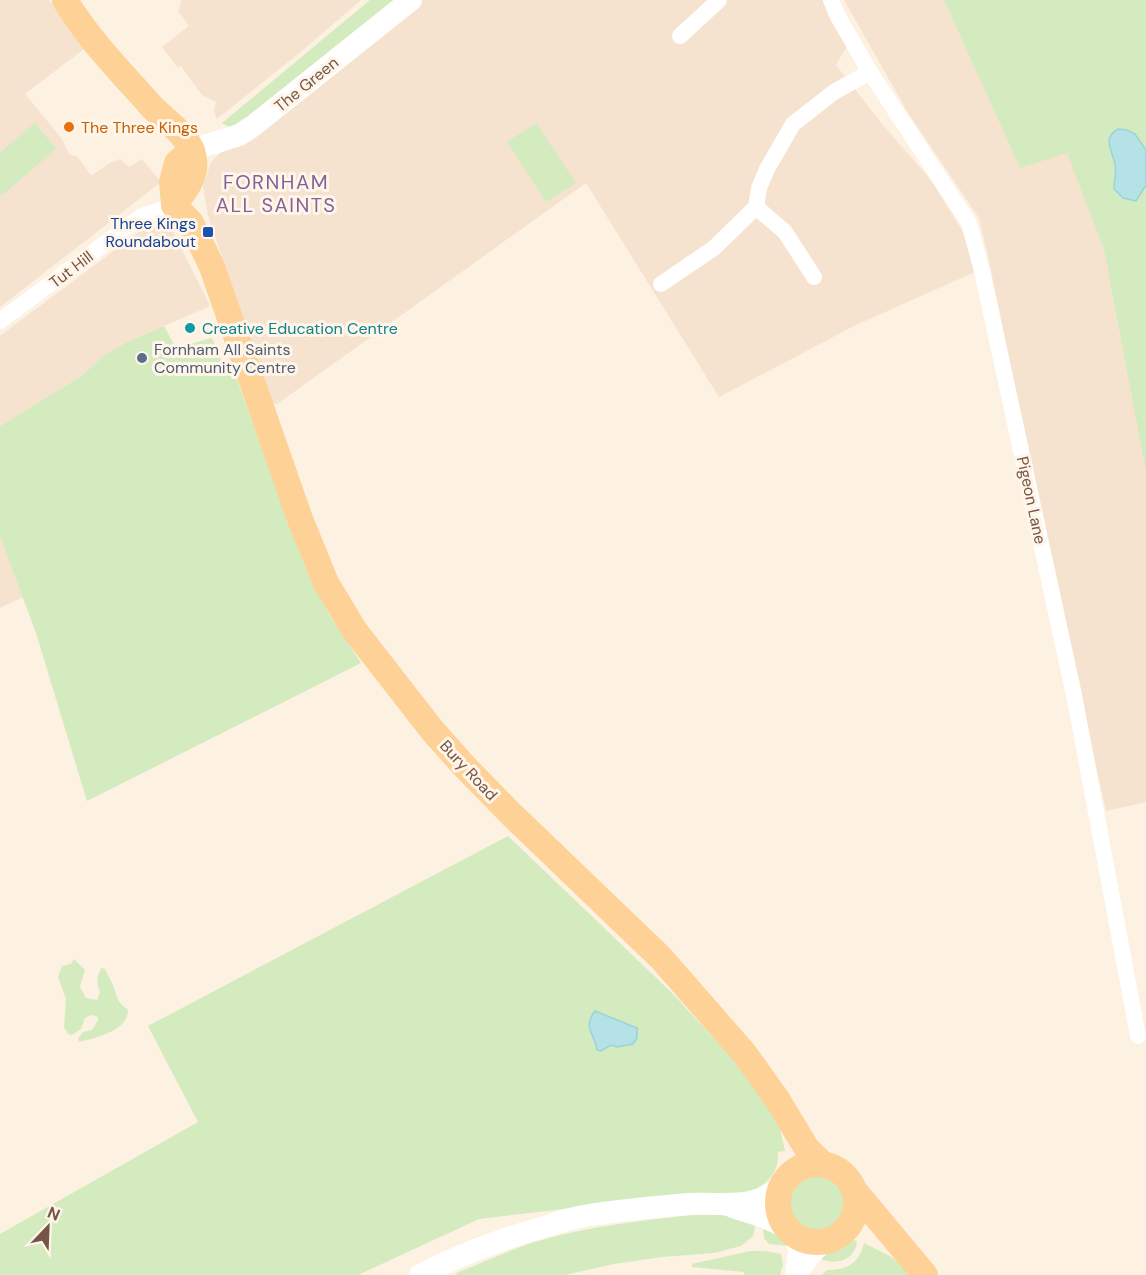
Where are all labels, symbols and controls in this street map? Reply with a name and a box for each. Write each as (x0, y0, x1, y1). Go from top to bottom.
street label: The Green (270, 52, 343, 117)
place label: The Three Kings (81, 117, 198, 138)
marker: The Three Kings (62, 120, 76, 134)
district label: FORNHAM ALL SAINTS (216, 169, 336, 218)
place label: Three Kings Roundabout (105, 213, 196, 252)
marker: Three Kings Roundabout (201, 225, 215, 239)
street label: Tut Hill (45, 246, 97, 293)
place label: Creative Education Centre (202, 318, 398, 339)
marker: Creative Education Centre (183, 321, 197, 335)
place label: Fornham All Saints Community Centre (154, 339, 296, 378)
marker: Fornham All Saints Community Centre (135, 351, 149, 365)
street label: Pigeon Lane (1012, 454, 1051, 546)
street label: Bury Road (435, 736, 502, 805)
north arrow (18, 1197, 78, 1257)
text: N (44, 1202, 63, 1226)

